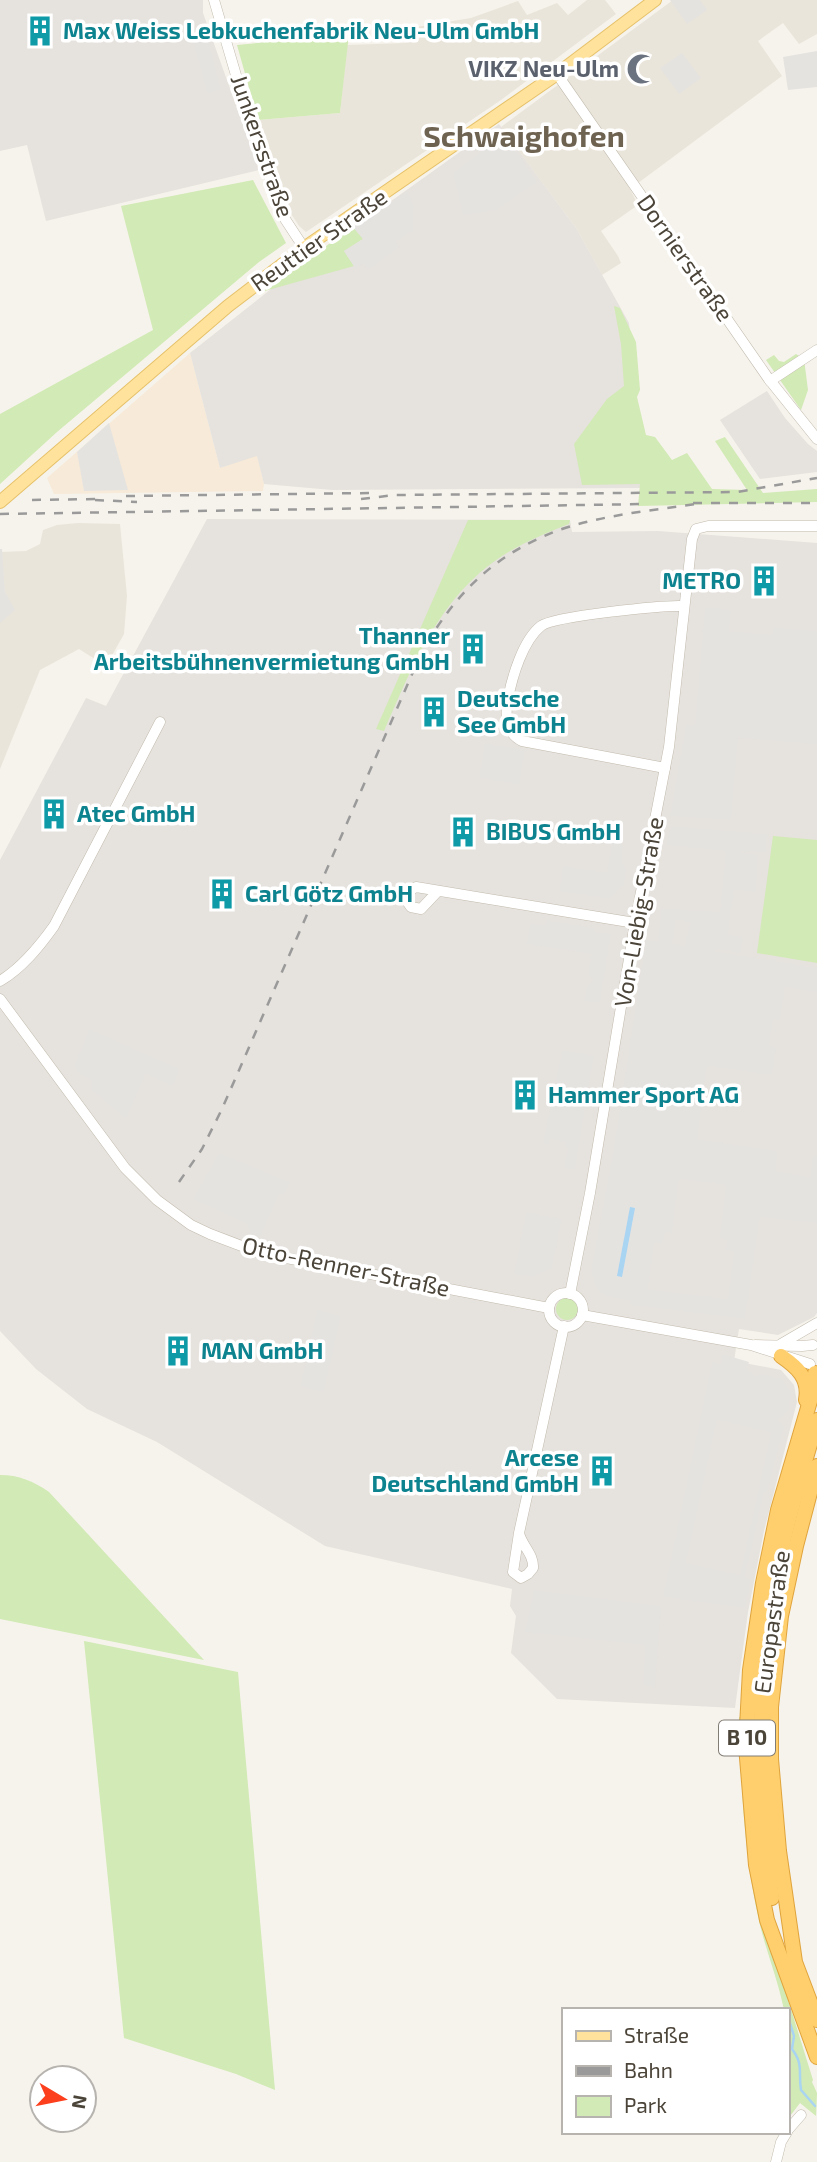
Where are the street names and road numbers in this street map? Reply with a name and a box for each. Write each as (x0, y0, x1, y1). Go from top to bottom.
street label: Junkersstraße (225, 71, 300, 221)
street label: Reuttier Straße (245, 182, 392, 297)
street label: Dornierstraße (632, 189, 740, 326)
street label: Von-Liebig-Straße (607, 814, 669, 1009)
street label: Otto-Renner-Straße (240, 1230, 452, 1302)
street label: Europastraße (747, 1549, 795, 1695)
road number: B 10 (719, 1720, 775, 1756)

